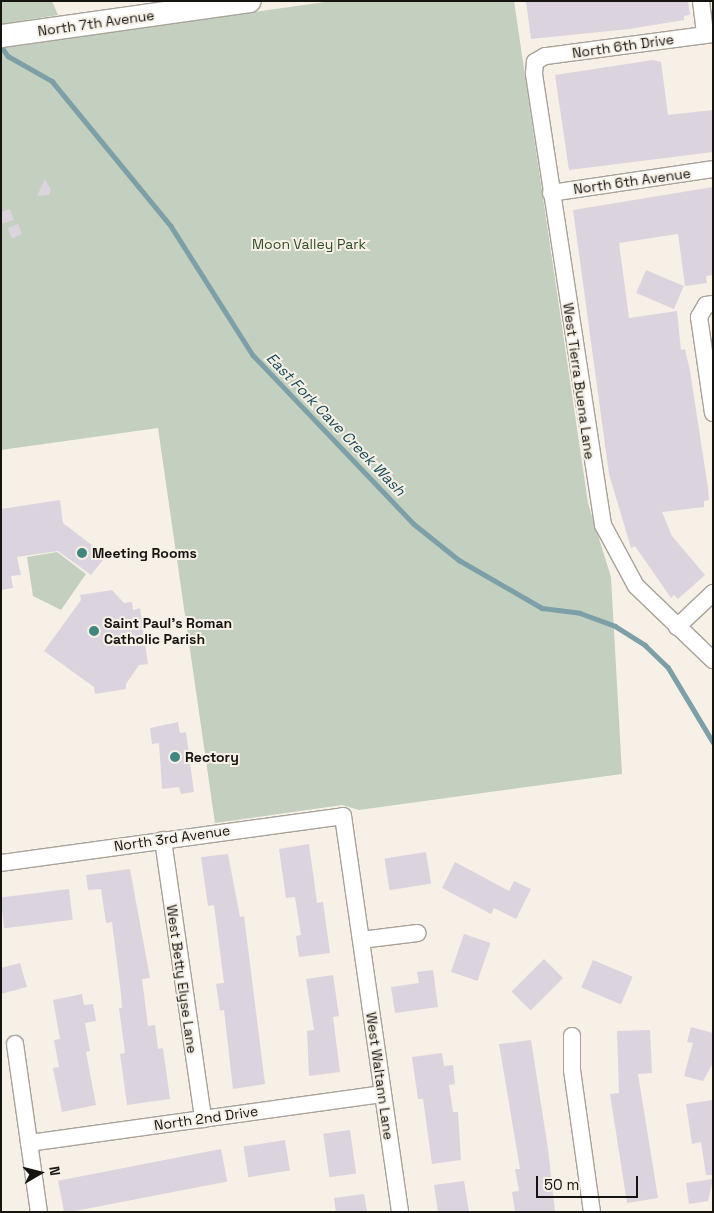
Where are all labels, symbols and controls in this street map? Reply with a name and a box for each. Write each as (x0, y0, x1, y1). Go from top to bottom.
street label: North 7th Avenue (37, 6, 155, 40)
street label: North 6th Drive (571, 31, 675, 61)
street label: North 6th Avenue (572, 164, 692, 198)
park label: Moon Valley Park (252, 236, 366, 252)
street label: West Tierra Buena Lane (560, 301, 598, 461)
water label: East Fork Cave Creek Wash (263, 349, 409, 499)
place label: Meeting Rooms (92, 545, 197, 561)
marker: Meeting Rooms (76, 547, 88, 559)
place label: Saint Paul's Roman Catholic Parish (104, 615, 232, 648)
marker: Saint Paul's Roman Catholic Parish (88, 625, 100, 637)
place label: Rectory (185, 749, 239, 765)
marker: Rectory (169, 751, 181, 763)
street label: North 3rd Avenue (113, 822, 231, 854)
street label: West Betty Elyse Lane (163, 904, 201, 1054)
street label: West Waltann Lane (363, 1011, 397, 1141)
street label: North 2nd Drive (153, 1102, 259, 1134)
north arrow (15, 1148, 65, 1198)
text: N (45, 1165, 64, 1177)
scale bar (539, 1166, 642, 1198)
text: 50 m (544, 1175, 579, 1194)

